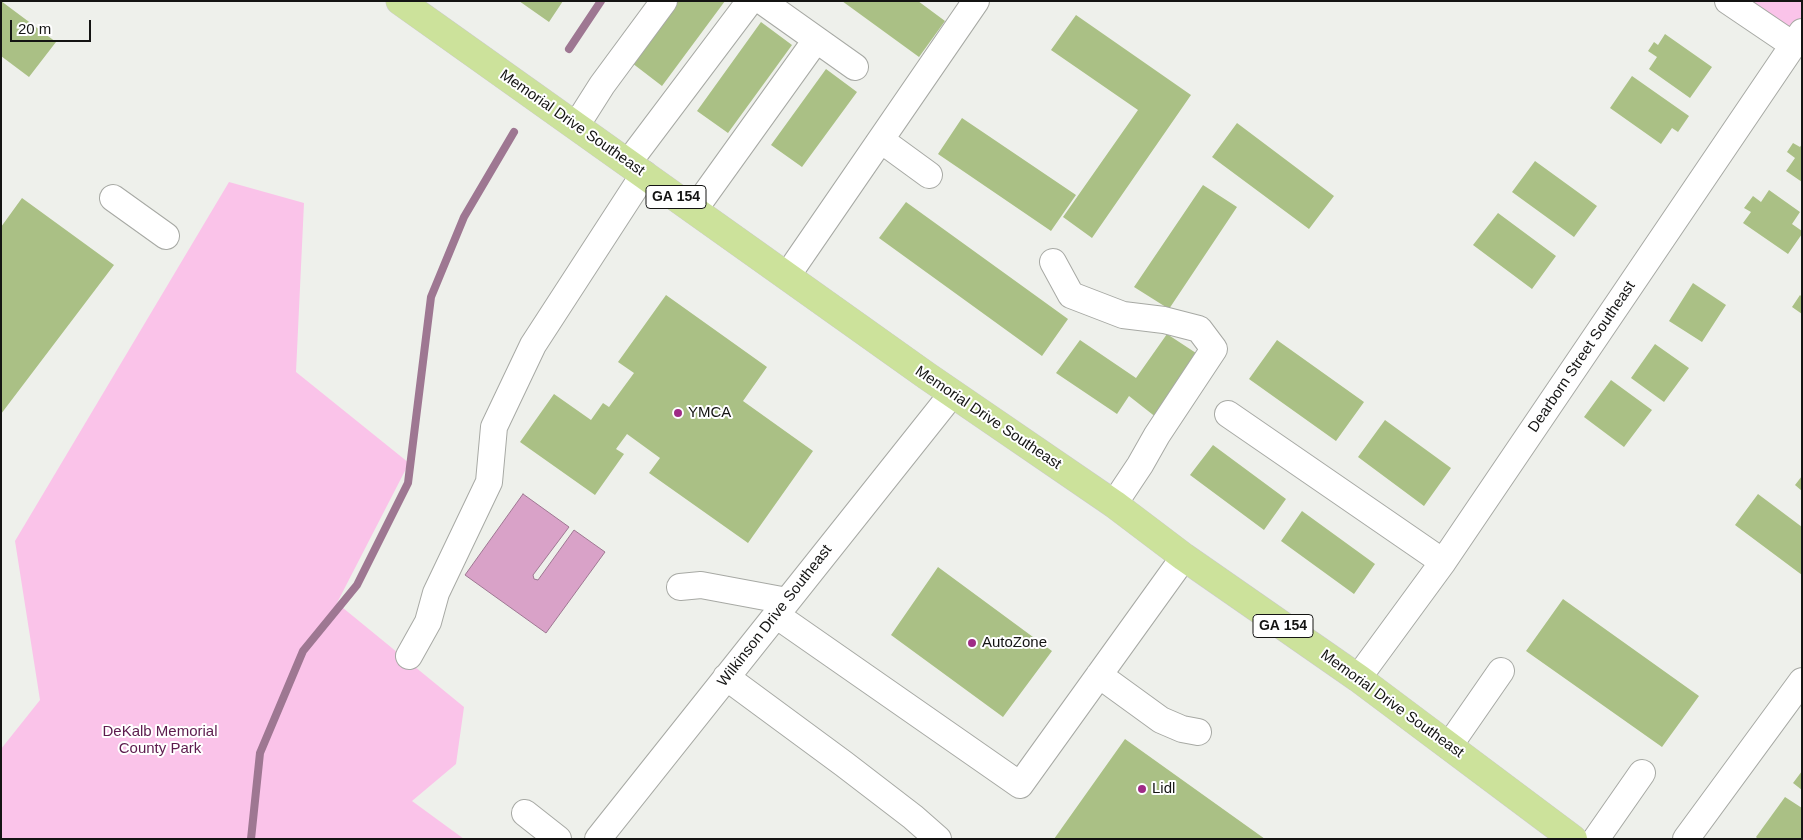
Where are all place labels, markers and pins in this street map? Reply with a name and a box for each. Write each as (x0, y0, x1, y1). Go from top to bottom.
place label: YMCA (688, 404, 731, 422)
marker: YMCA (672, 407, 684, 419)
place label: AutoZone (982, 634, 1047, 652)
marker: AutoZone (966, 637, 978, 649)
place label: Lidl (1152, 780, 1175, 798)
marker: Lidl (1136, 783, 1148, 795)

